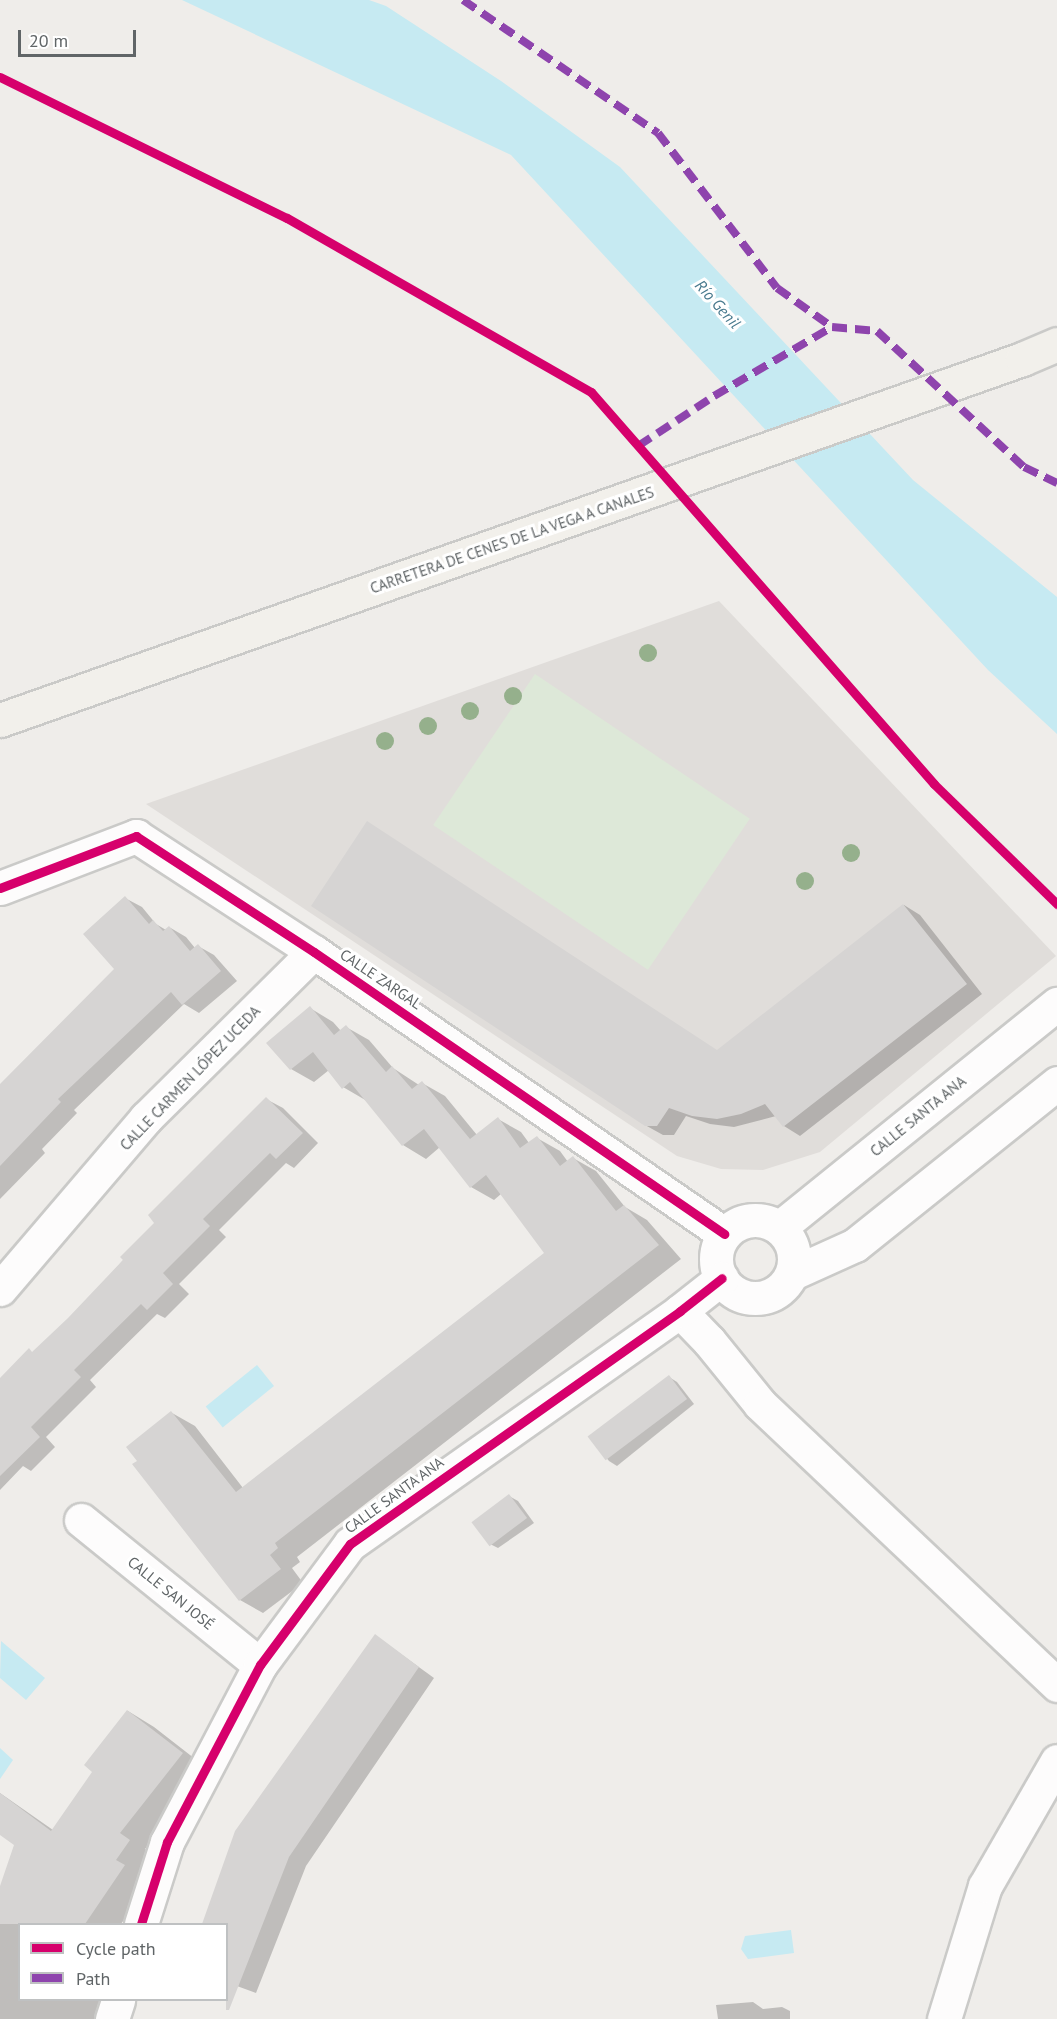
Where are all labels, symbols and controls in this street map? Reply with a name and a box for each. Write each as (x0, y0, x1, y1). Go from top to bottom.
scale bar (21, 18, 140, 56)
text: 20 m (29, 29, 68, 52)
water label: Río Genil (691, 276, 745, 332)
street label: CARRETERA DE CENES DE LA VEGA A CANALES (366, 482, 658, 598)
street label: CALLE ZARGAL (337, 945, 425, 1013)
street label: CALLE CARMEN LÓPEZ UCEDA (116, 1002, 264, 1154)
street label: CALLE SANTA ANA (866, 1072, 970, 1160)
street label: CALLE SANTA ANA (341, 1453, 447, 1537)
street label: CALLE SAN JOSÉ (124, 1553, 218, 1633)
legend (18, 1923, 228, 2001)
text: Cycle path (76, 1937, 156, 1960)
text: Path (76, 1967, 110, 1990)

